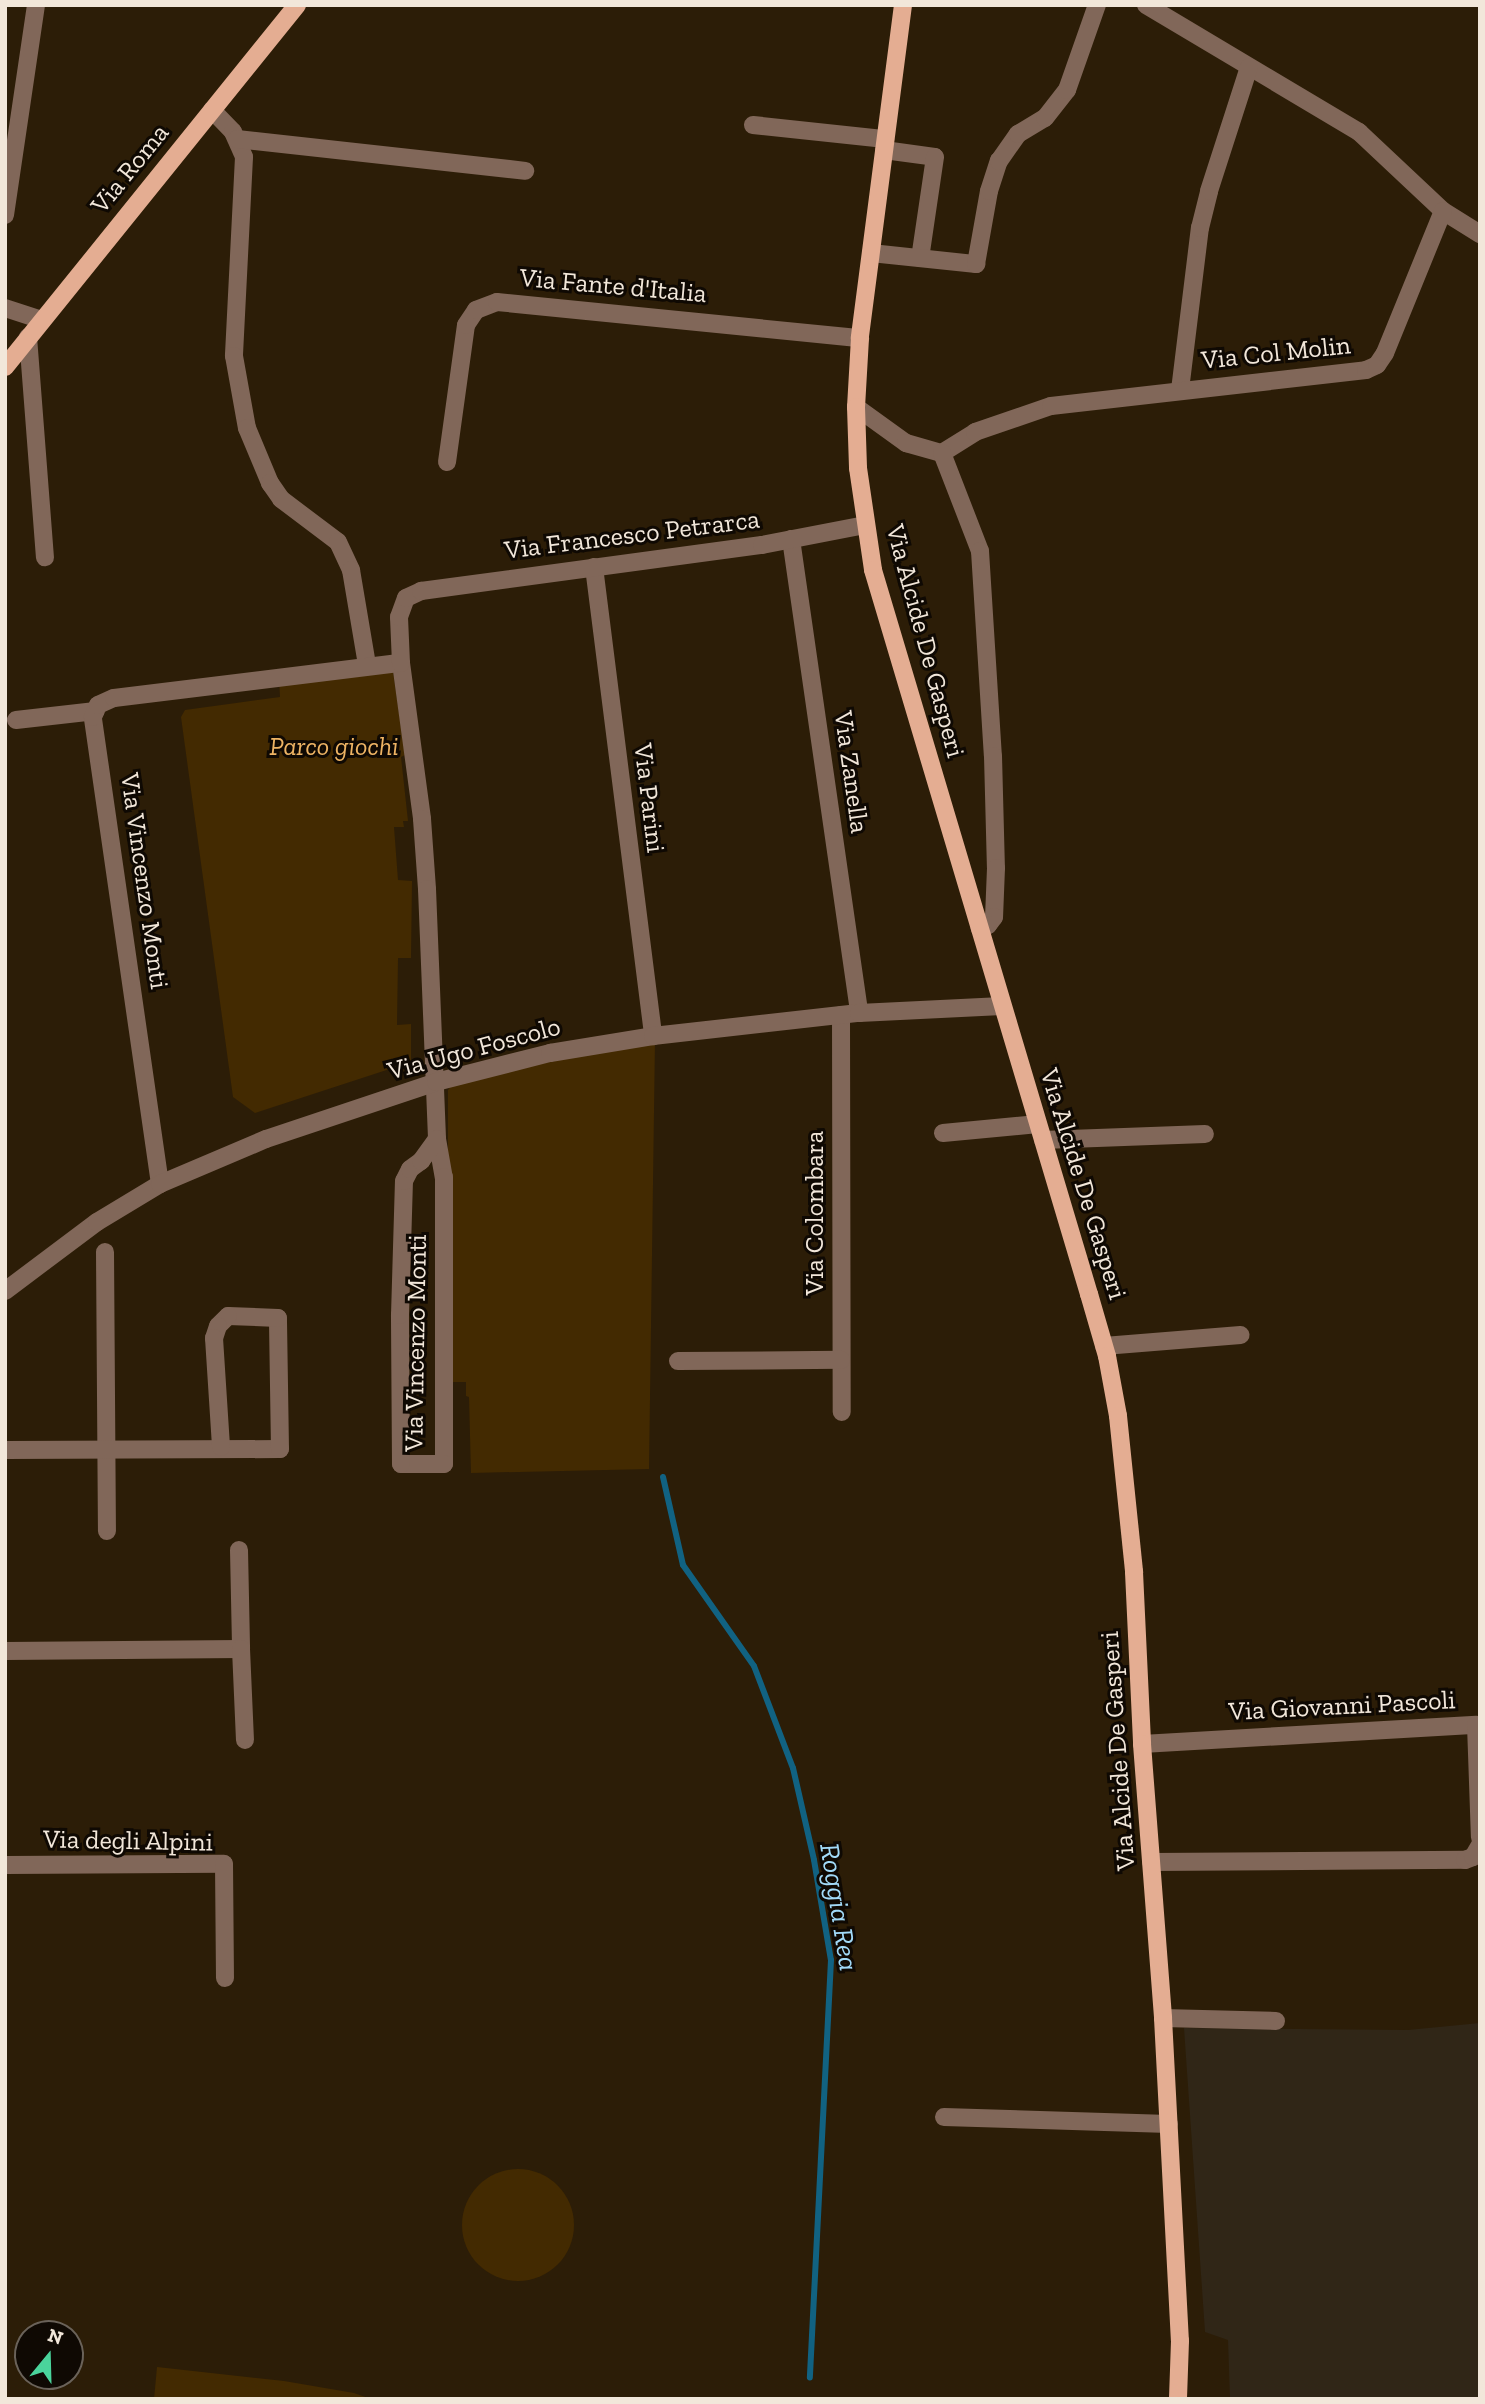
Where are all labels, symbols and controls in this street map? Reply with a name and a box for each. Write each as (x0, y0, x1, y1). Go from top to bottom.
street label: Via Roma (84, 118, 176, 220)
street label: Via Fante d'Italia (518, 262, 708, 310)
street label: Via Col Molin (1200, 330, 1352, 376)
street label: Via Francesco Petrarca (503, 504, 761, 566)
street label: Via Alcide De Gasperi (879, 521, 971, 761)
street label: Via Zanella (827, 709, 875, 835)
park label: Parco giochi (269, 731, 399, 763)
street label: Via Parini (627, 742, 671, 854)
street label: Via Vincenzo Monti (113, 771, 175, 991)
street label: Via Ugo Foscolo (384, 1011, 564, 1087)
street label: Via Alcide De Gasperi (1033, 1064, 1133, 1304)
street label: Via Colombara (799, 1131, 831, 1295)
street label: Via Vincenzo Monti (398, 1233, 434, 1453)
street label: Via Alcide De Gasperi (1094, 1630, 1142, 1872)
street label: Via Giovanni Pascoli (1228, 1684, 1456, 1728)
street label: Via degli Alpini (43, 1824, 213, 1858)
water label: Roggia Rea (812, 1841, 866, 1973)
north arrow (14, 2320, 84, 2390)
text: N (45, 2323, 66, 2350)

